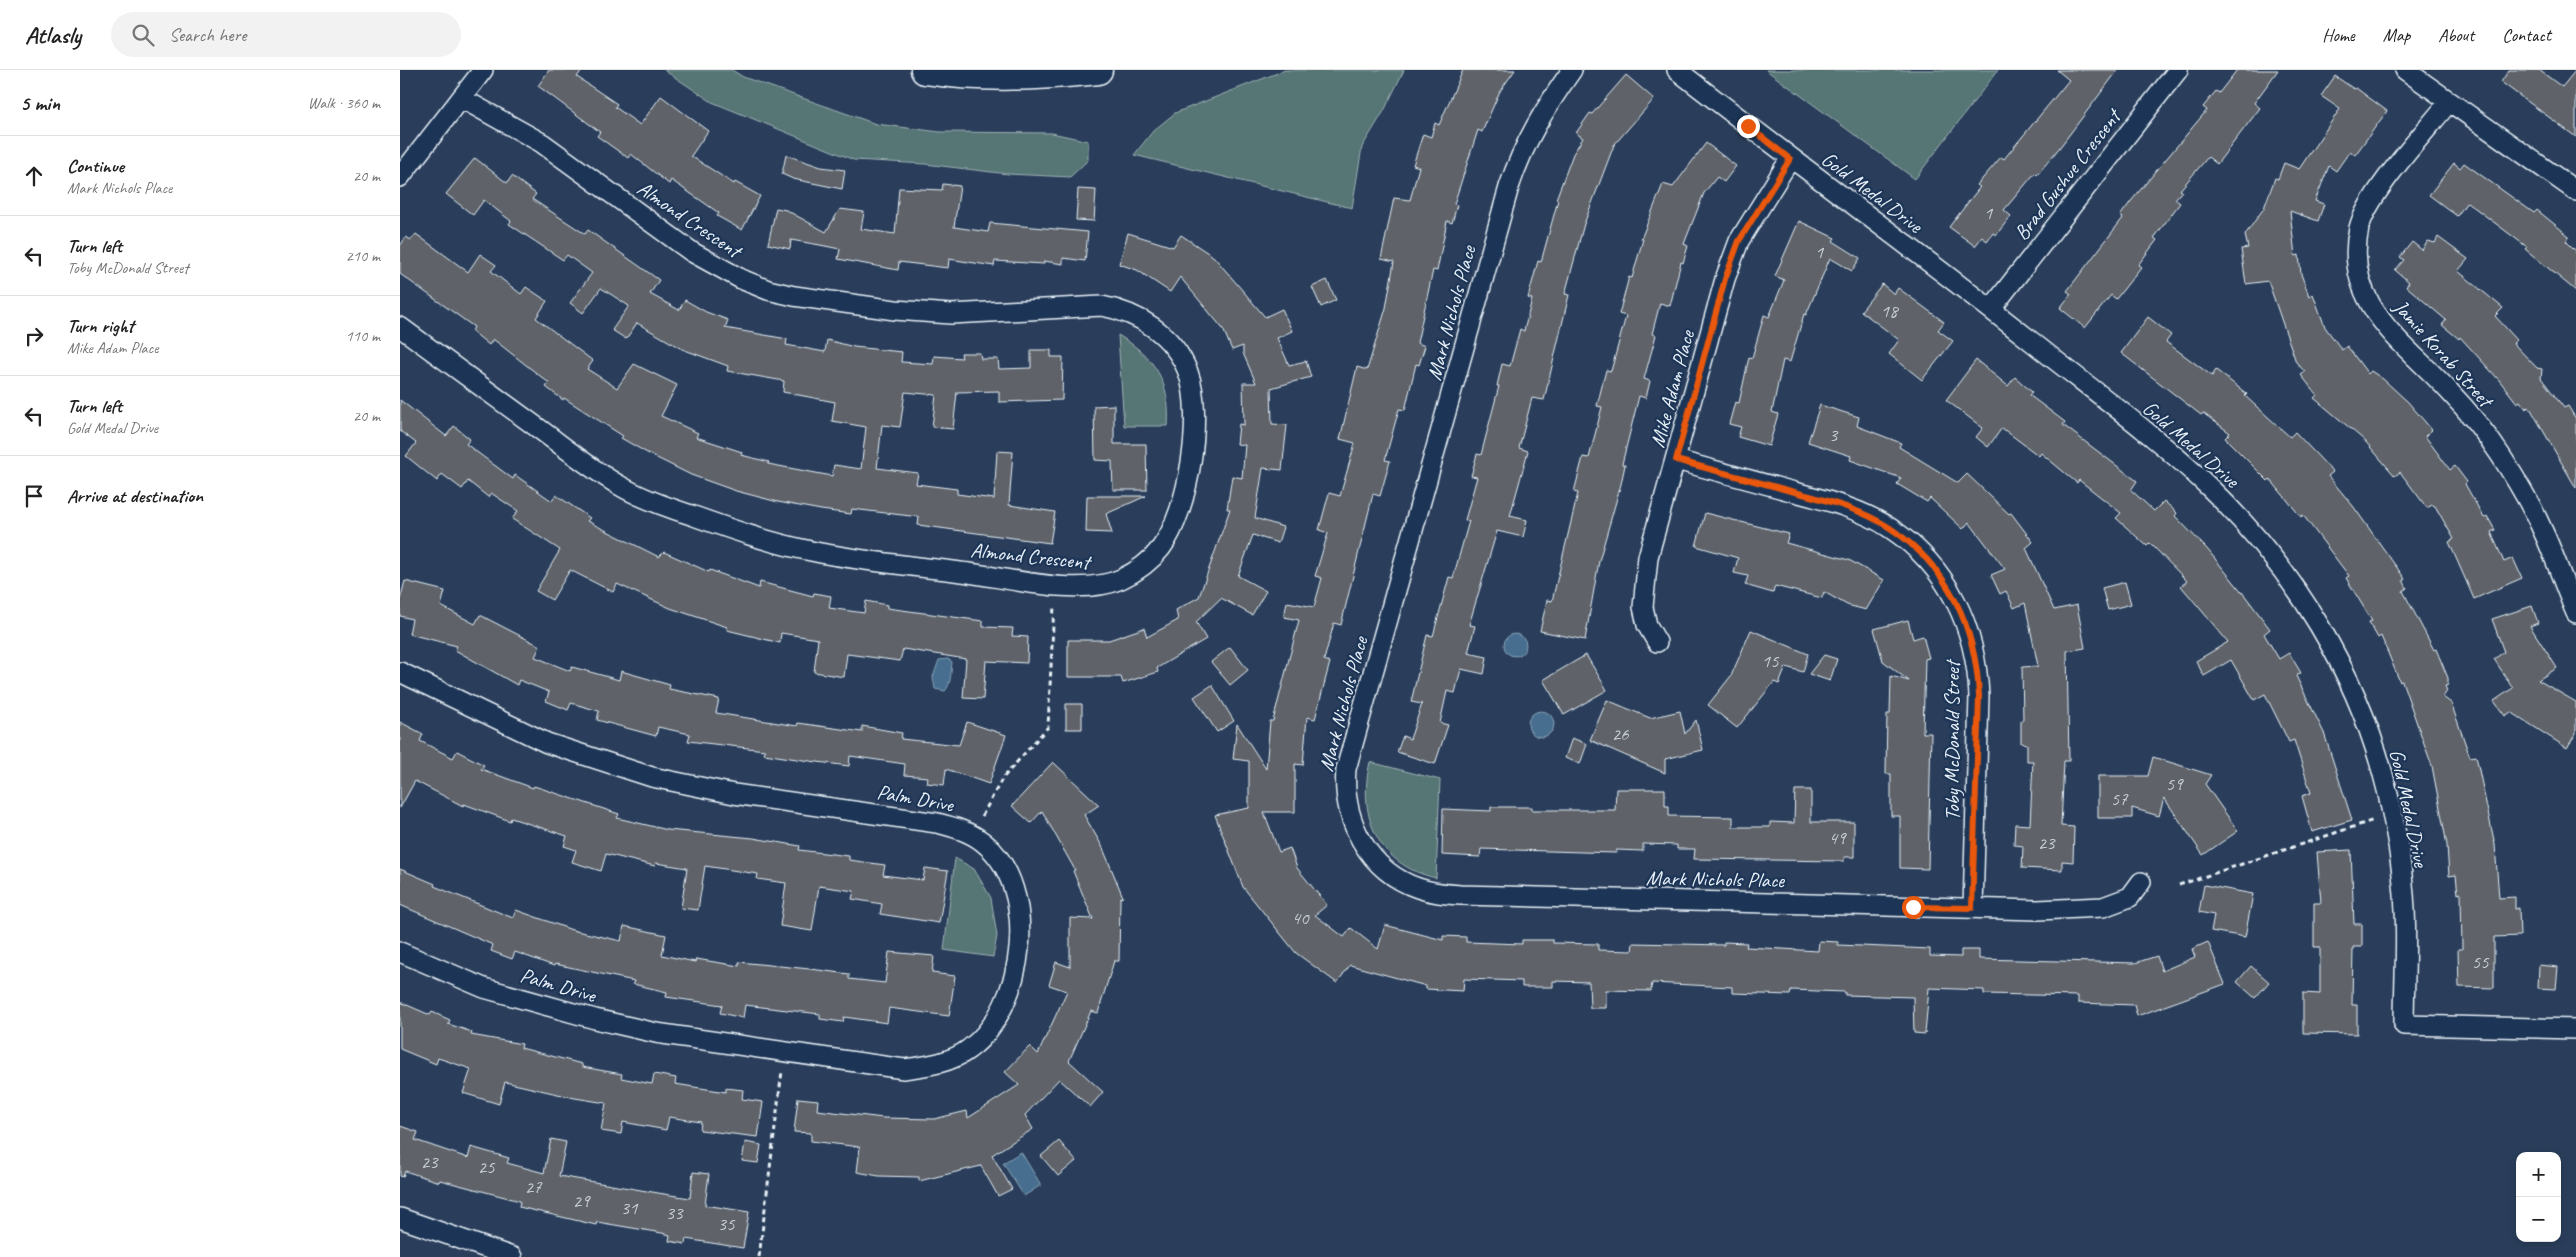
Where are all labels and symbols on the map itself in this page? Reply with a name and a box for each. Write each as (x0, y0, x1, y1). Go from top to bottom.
street label: Brad Gushue Crescent (2008, 102, 2128, 245)
route end (1737, 115, 1760, 138)
street label: Gold Medal Drive (1817, 146, 1928, 239)
street label: Almond Crescent (632, 175, 748, 265)
house number: 1 (1984, 201, 1994, 225)
house number: 1 (1815, 240, 1825, 264)
street label: Mark Nichols Place (1421, 242, 1482, 383)
street label: Jamie Korab Street (2387, 293, 2500, 414)
house number: 18 (1880, 299, 1900, 323)
street label: Mike Adam Place (1644, 327, 1700, 450)
street label: Gold Medal Drive (2137, 395, 2245, 494)
house number: 3 (1829, 423, 1839, 447)
street label: Almond Crescent (969, 537, 1094, 575)
street label: Mark Nichols Place (1313, 633, 1374, 774)
house number: 15 (1761, 649, 1780, 673)
street label: Toby McDonald Street (1939, 658, 1965, 821)
house number: 26 (1611, 722, 1630, 746)
street label: Gold Medal Drive (2384, 747, 2434, 870)
house number: 59 (2165, 772, 2184, 796)
street label: Palm Drive (875, 779, 956, 818)
house number: 57 (2110, 787, 2129, 811)
house number: 49 (1828, 826, 1847, 850)
house number: 23 (2037, 831, 2056, 855)
street label: Mark Nichols Place (1646, 865, 1785, 893)
route start (1902, 896, 1925, 919)
house number: 40 (1291, 906, 1310, 930)
house number: 55 (2471, 950, 2490, 974)
street label: Palm Drive (517, 962, 600, 1008)
house number: 23 (420, 1150, 439, 1174)
house number: 25 (477, 1155, 496, 1179)
house number: 27 (524, 1175, 543, 1199)
house number: 29 (572, 1189, 591, 1213)
house number: 31 (620, 1196, 639, 1220)
house number: 33 (665, 1201, 684, 1225)
house number: 35 (717, 1212, 736, 1236)

